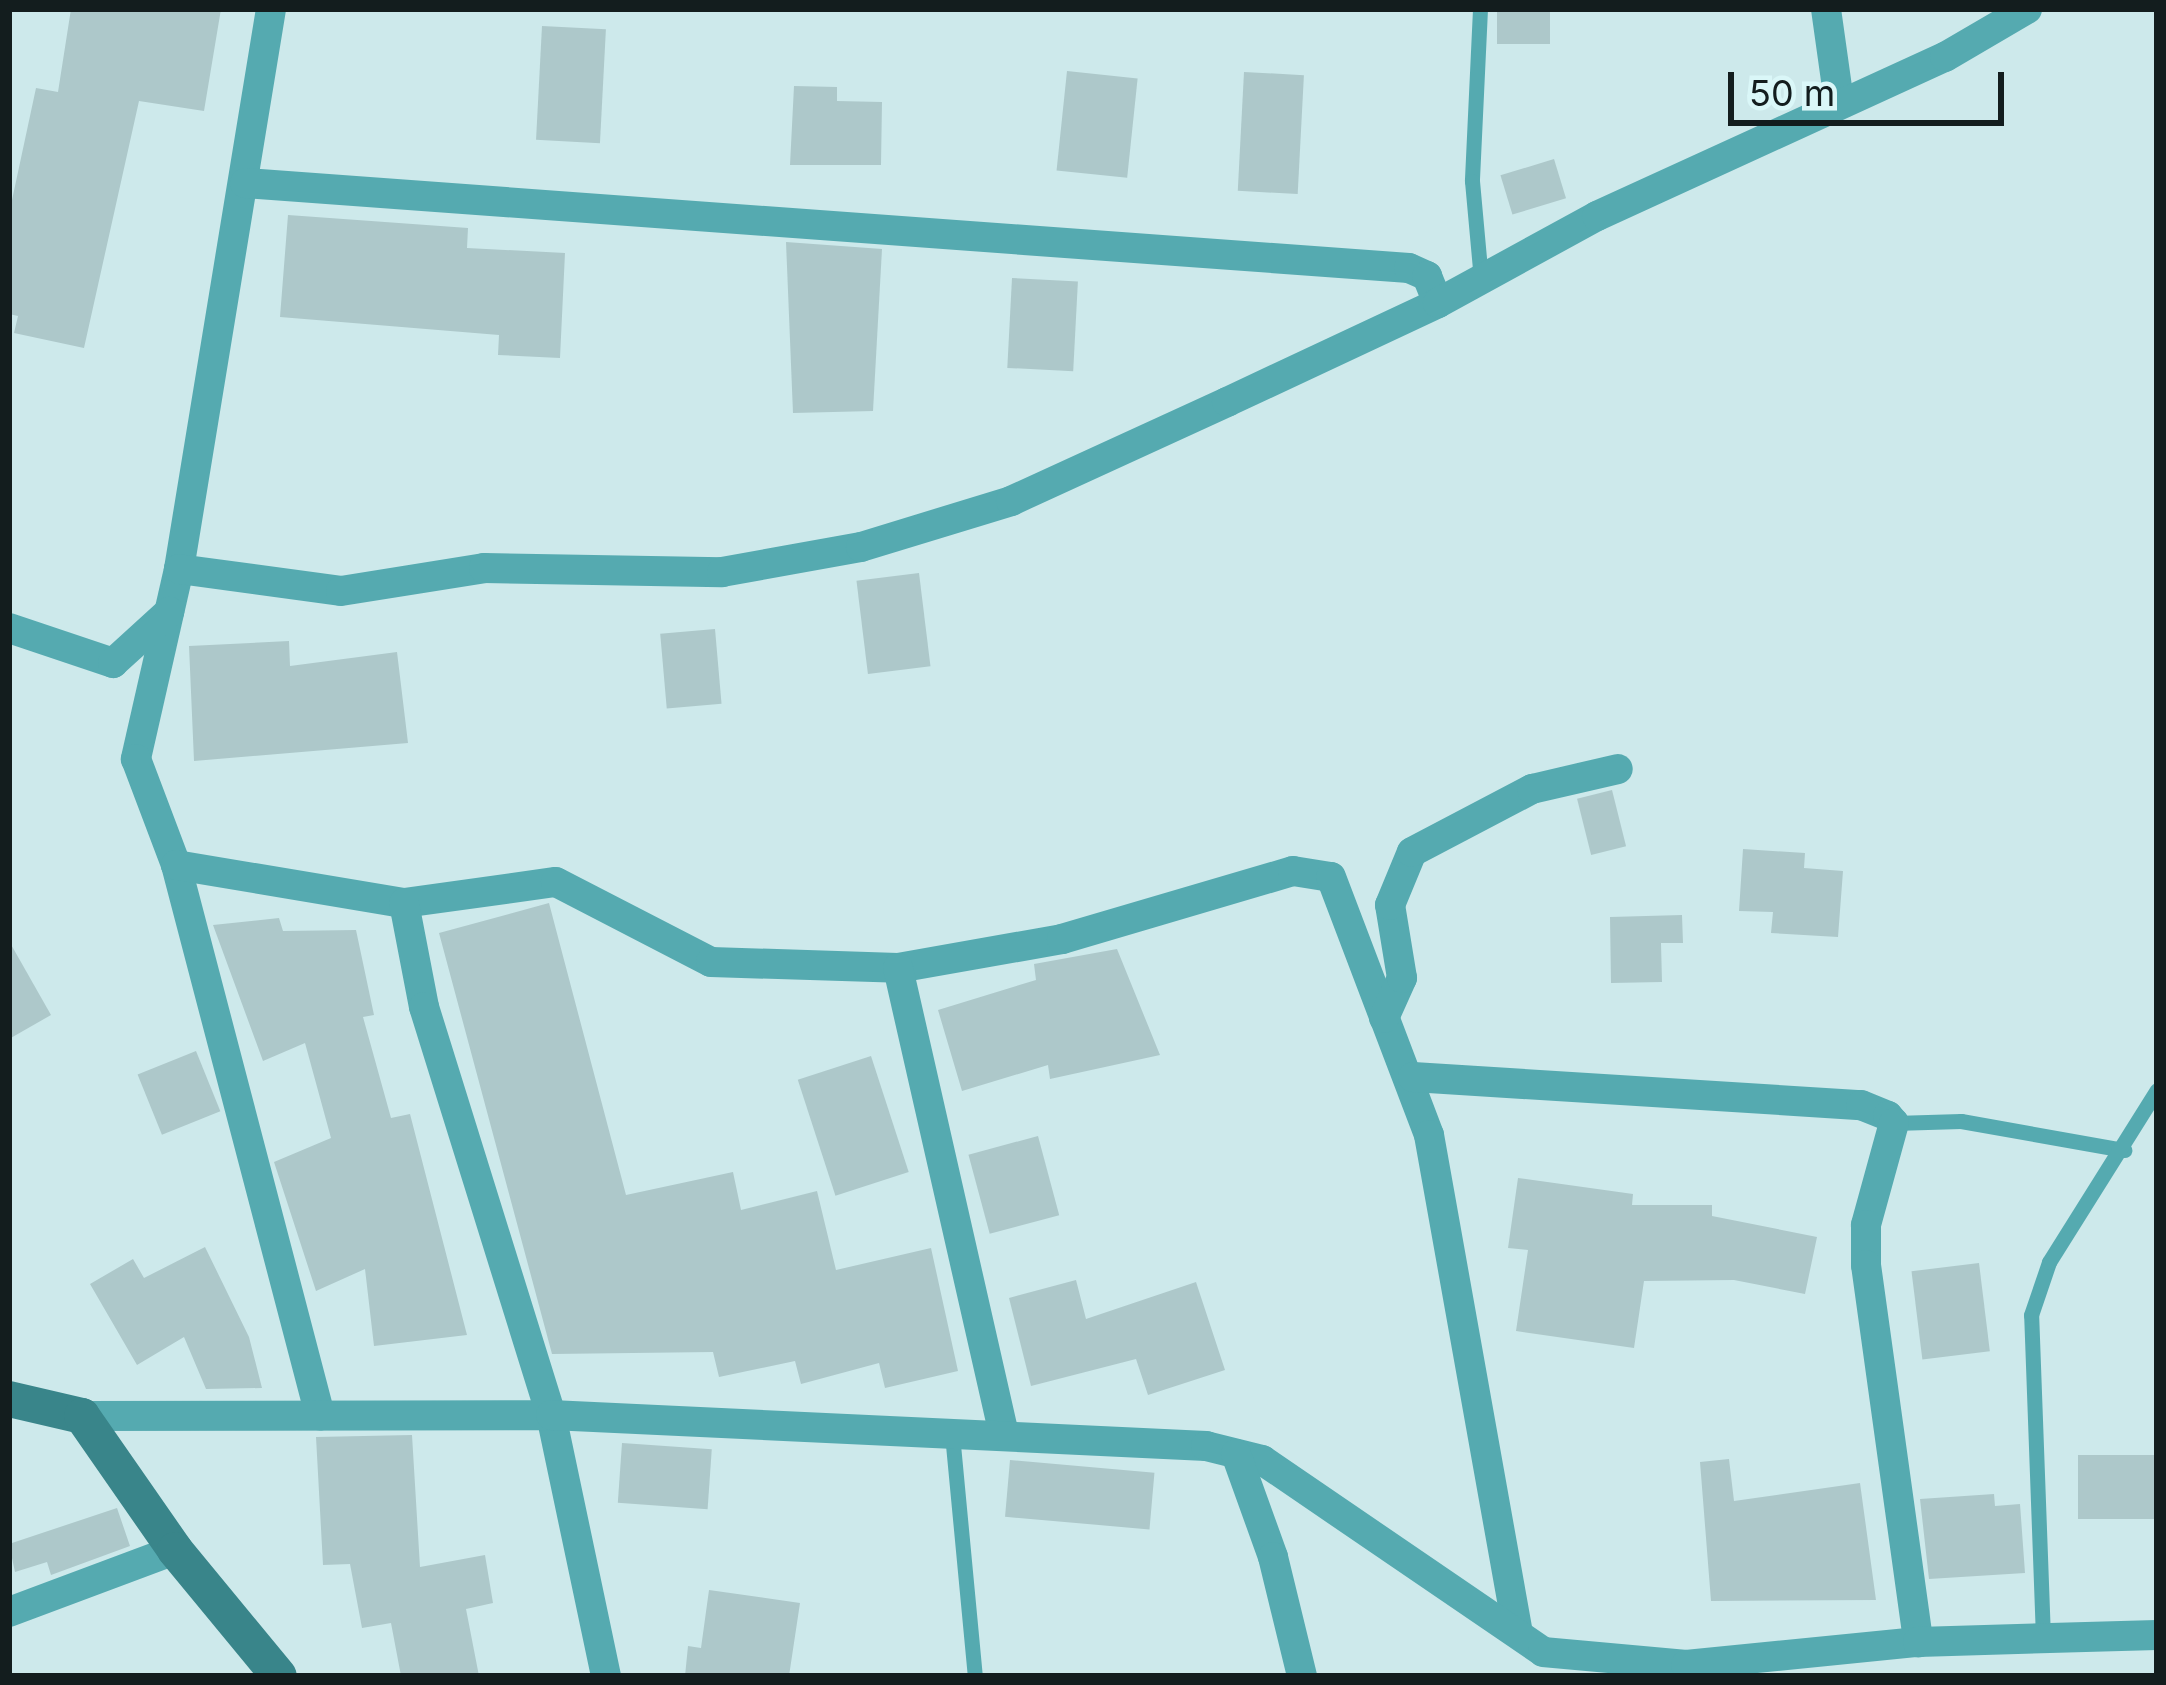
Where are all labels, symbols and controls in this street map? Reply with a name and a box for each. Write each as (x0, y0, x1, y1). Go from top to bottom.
scale bar (1734, 48, 2010, 122)
text: 50 m (1749, 71, 1835, 115)

